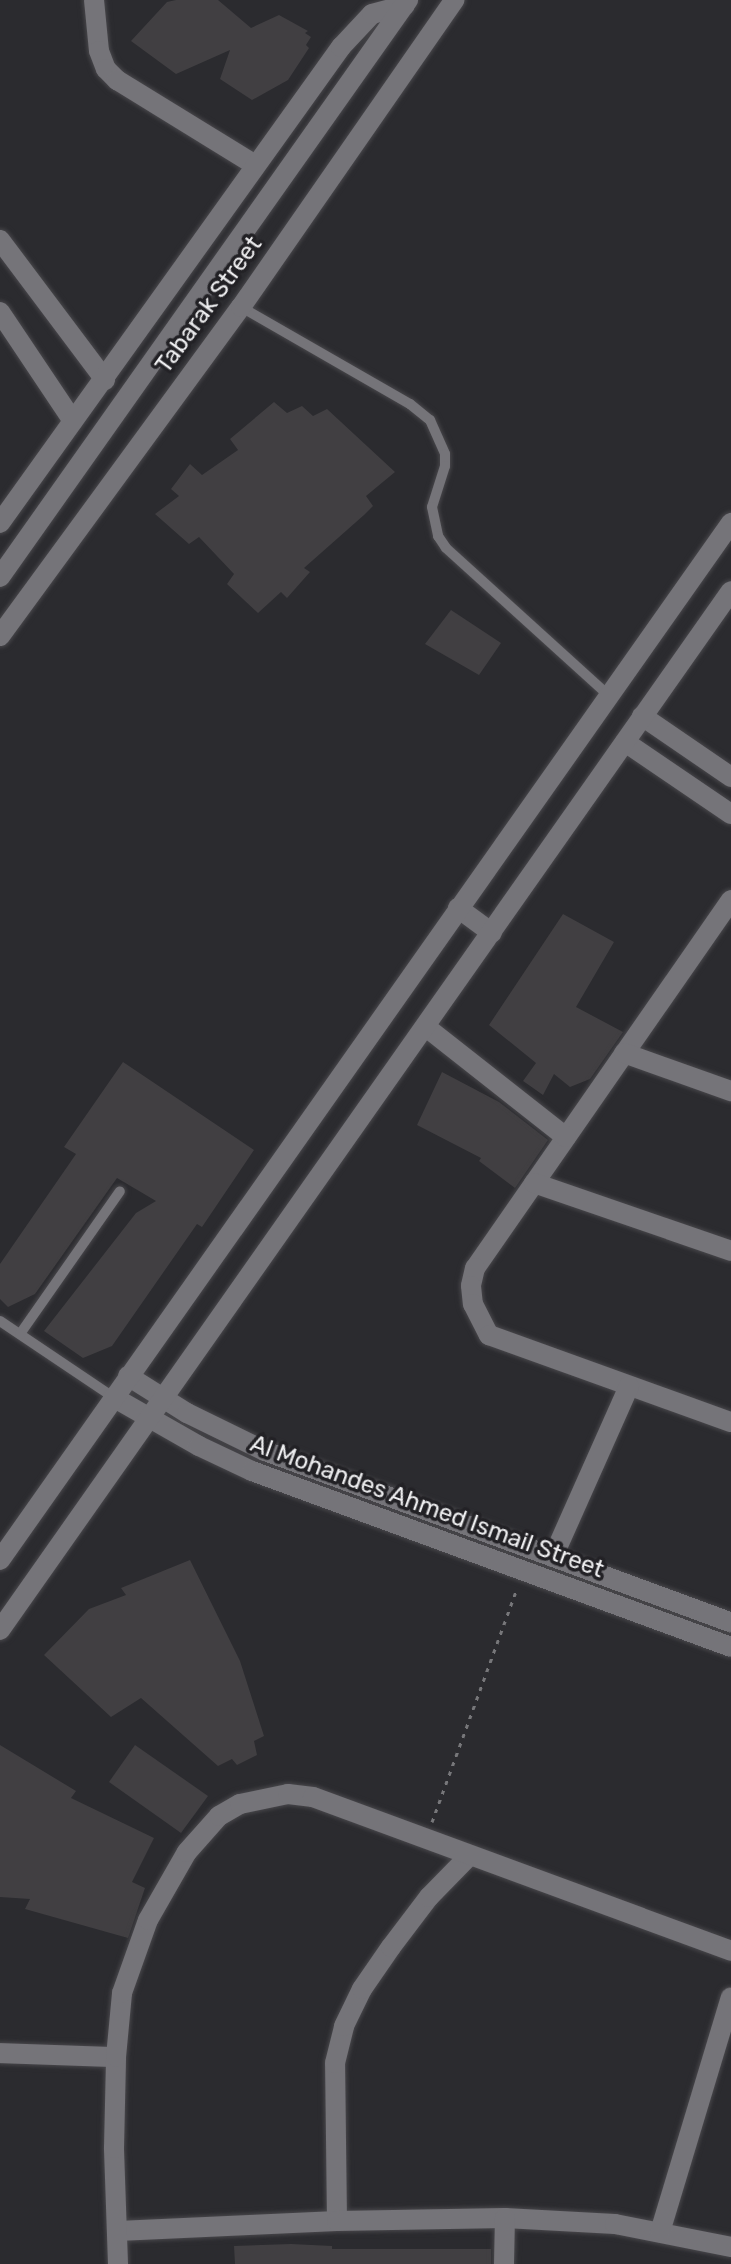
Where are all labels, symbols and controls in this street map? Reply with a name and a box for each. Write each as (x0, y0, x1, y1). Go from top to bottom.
street label: Tabarak Street (150, 231, 268, 379)
street label: Al Mohandes Ahmed Ismail Street (246, 1429, 608, 1585)

